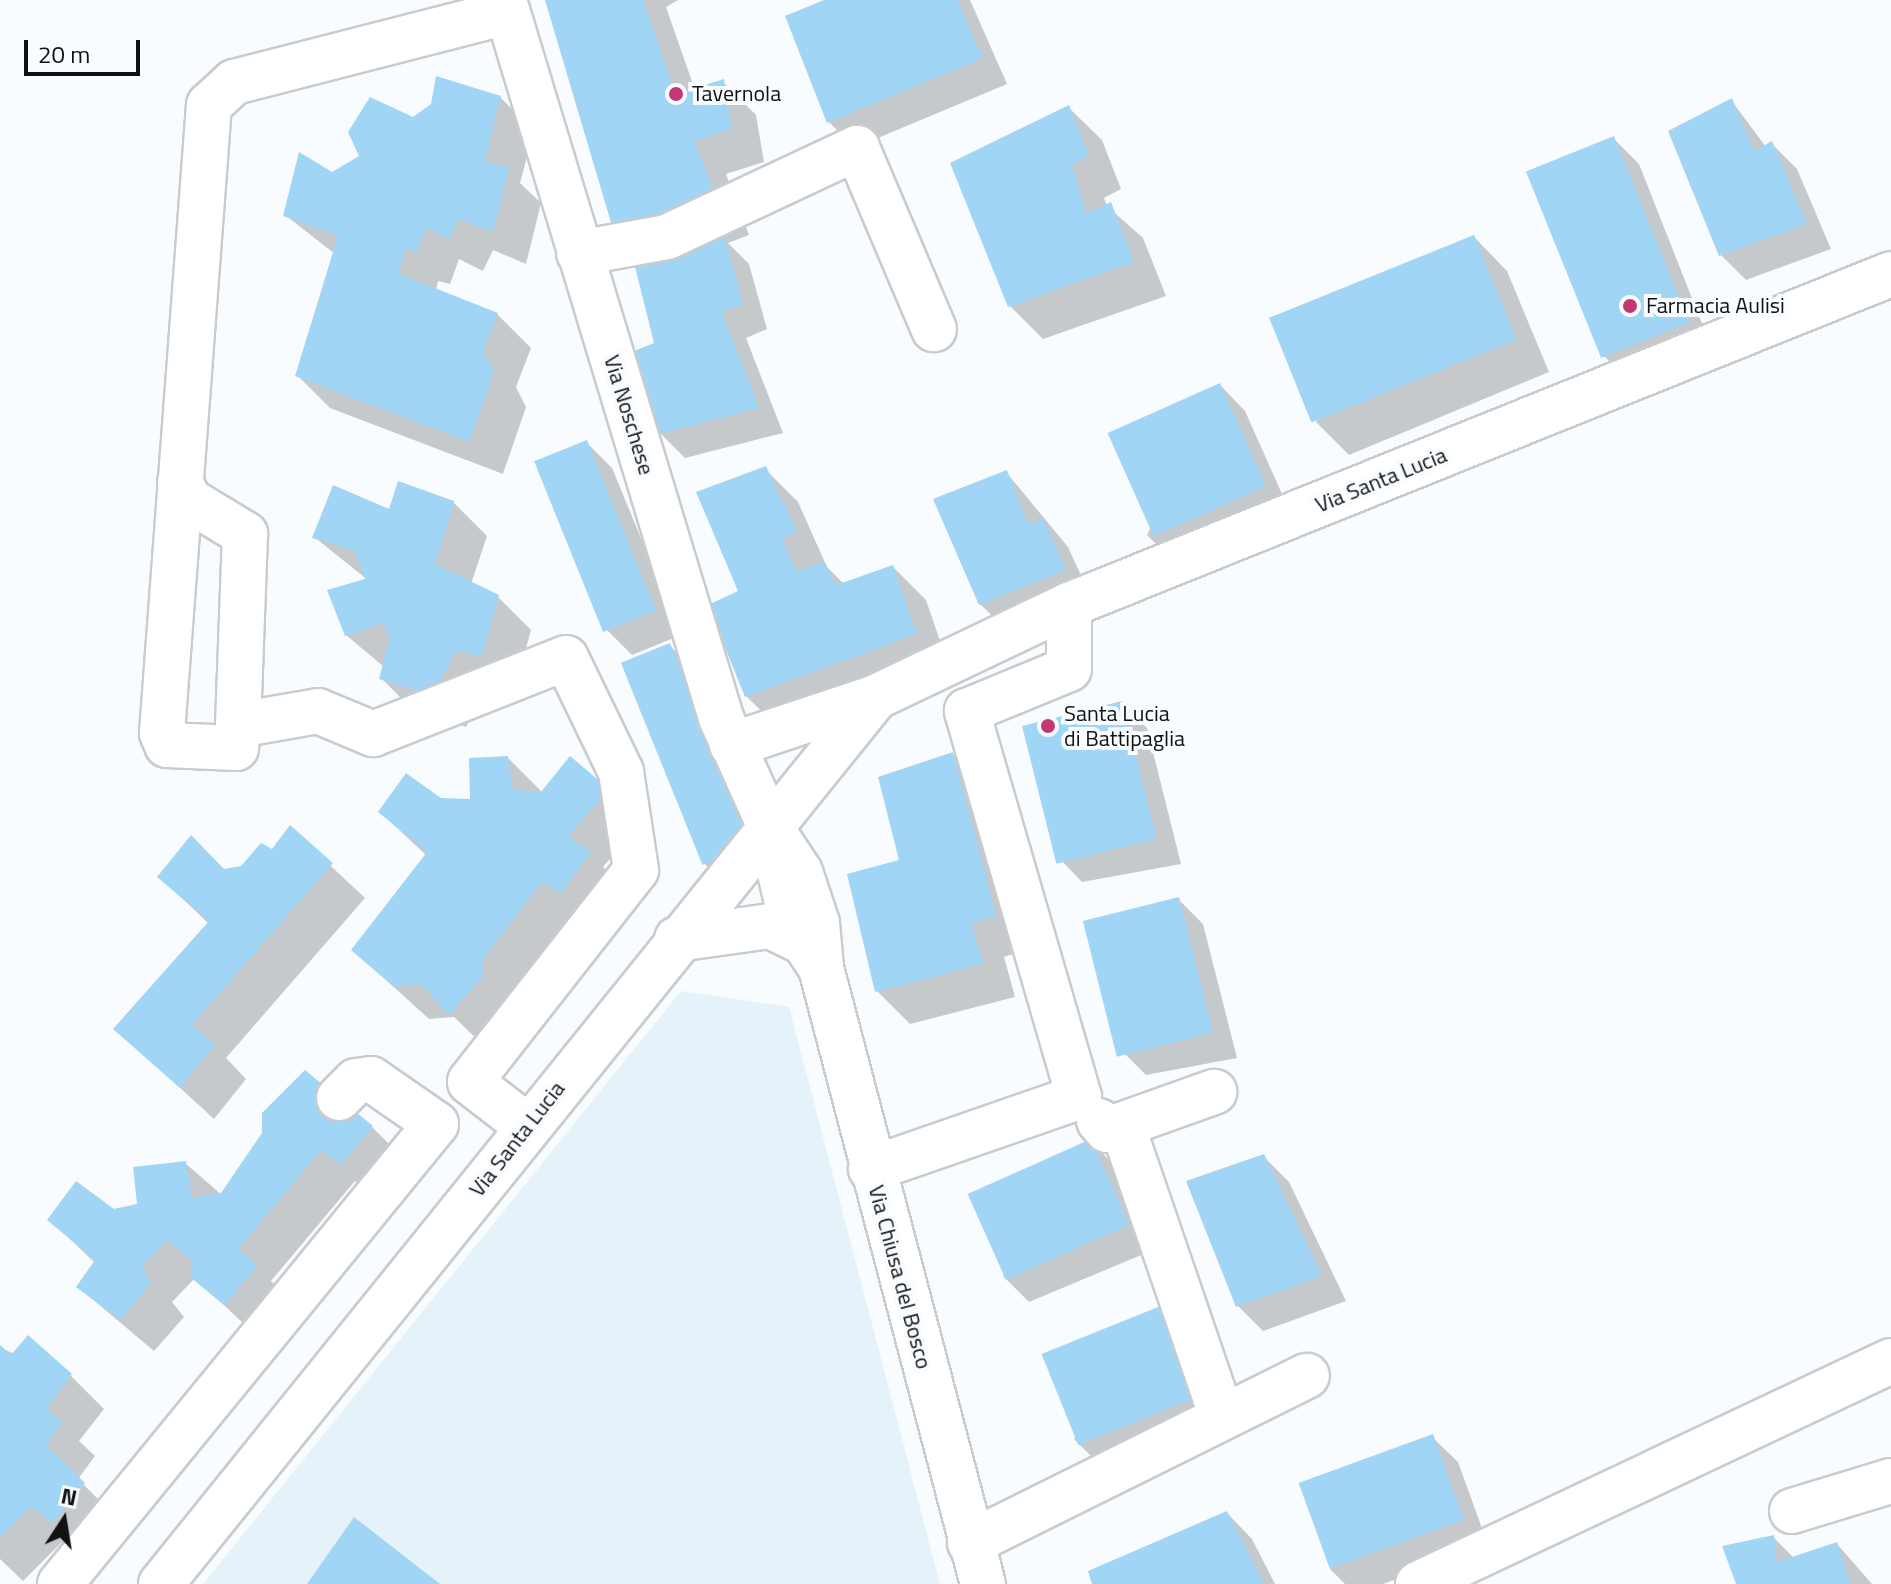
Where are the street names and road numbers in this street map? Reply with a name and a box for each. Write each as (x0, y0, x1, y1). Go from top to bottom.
street label: Via Noschese (598, 352, 660, 478)
street label: Via Santa Lucia (1311, 442, 1451, 518)
street label: Via Santa Lucia (464, 1076, 570, 1202)
street label: Via Chiusa del Bosco (863, 1182, 937, 1372)

